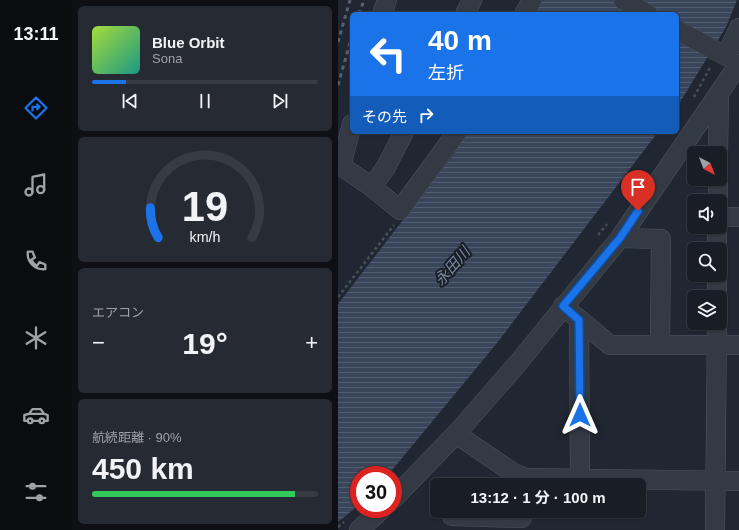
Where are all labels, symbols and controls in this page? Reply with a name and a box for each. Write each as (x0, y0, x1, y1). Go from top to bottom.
text: 13:11 (13, 24, 59, 44)
text: 40 m (428, 25, 492, 56)
icon: left (362, 28, 414, 80)
text: Blue Orbit (152, 34, 225, 51)
text: Sona (152, 51, 182, 66)
text: 左折 (428, 63, 464, 83)
icon: previous (119, 90, 141, 112)
icon: pause (194, 90, 216, 112)
icon: next (269, 90, 291, 112)
icon: directions (22, 94, 50, 122)
icon: right (415, 104, 437, 126)
text: その先 (362, 108, 407, 125)
north arrow (687, 146, 727, 186)
map controls (687, 146, 727, 330)
pin (621, 170, 655, 211)
icon: music (22, 171, 50, 199)
icon: arrive (627, 176, 649, 198)
text: 19 (182, 182, 228, 229)
button: sound (687, 194, 727, 234)
text: km/h (190, 228, 221, 244)
water label: 永田川 (431, 242, 474, 289)
button: search (687, 242, 727, 282)
icon: phone (22, 247, 50, 275)
button: layers (687, 290, 727, 330)
text: エアコン (92, 305, 144, 320)
icon: climate (22, 324, 50, 352)
text: 19° (182, 327, 228, 360)
text: − (92, 330, 105, 355)
text: + (305, 330, 318, 355)
position arrow (559, 394, 601, 436)
icon: car (22, 401, 50, 429)
text: 航続距離 · 90% (92, 430, 182, 445)
text: 450 km (92, 452, 194, 485)
speed limit sign: 30 (350, 466, 402, 518)
icon: filters (22, 478, 50, 506)
text: 13:12 · 1 分 · 100 m (470, 489, 606, 506)

